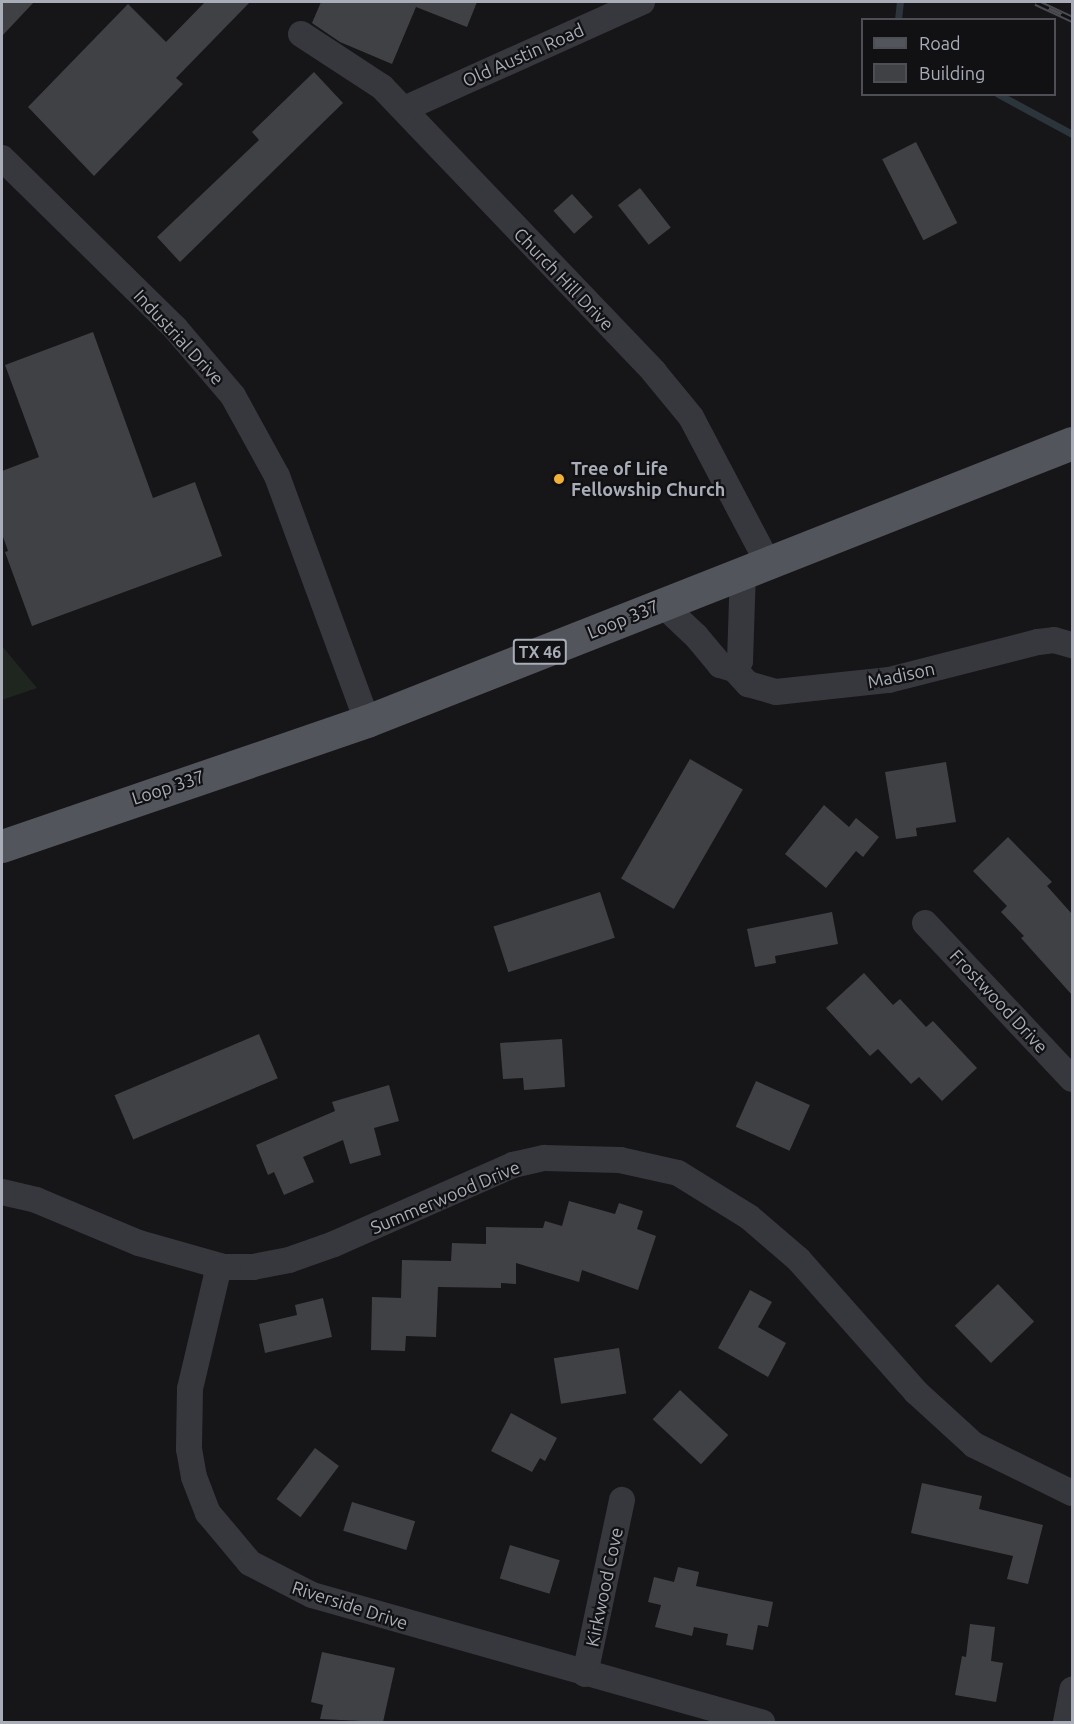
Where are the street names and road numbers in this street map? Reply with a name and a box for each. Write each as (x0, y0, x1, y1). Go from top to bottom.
street label: Old Austin Road (459, 19, 587, 91)
street label: Church Hill Drive (510, 223, 618, 335)
street label: Industrial Drive (129, 285, 229, 389)
street label: Loop 337 (584, 595, 662, 643)
road number: TX 46 (512, 639, 568, 665)
street label: Madison (865, 657, 937, 693)
street label: Loop 337 (129, 765, 207, 809)
street label: Frostwood Drive (946, 945, 1052, 1057)
street label: Summerwood Drive (367, 1156, 523, 1238)
street label: Kirkwood Cove (581, 1525, 627, 1649)
street label: Riverside Drive (289, 1576, 411, 1634)

